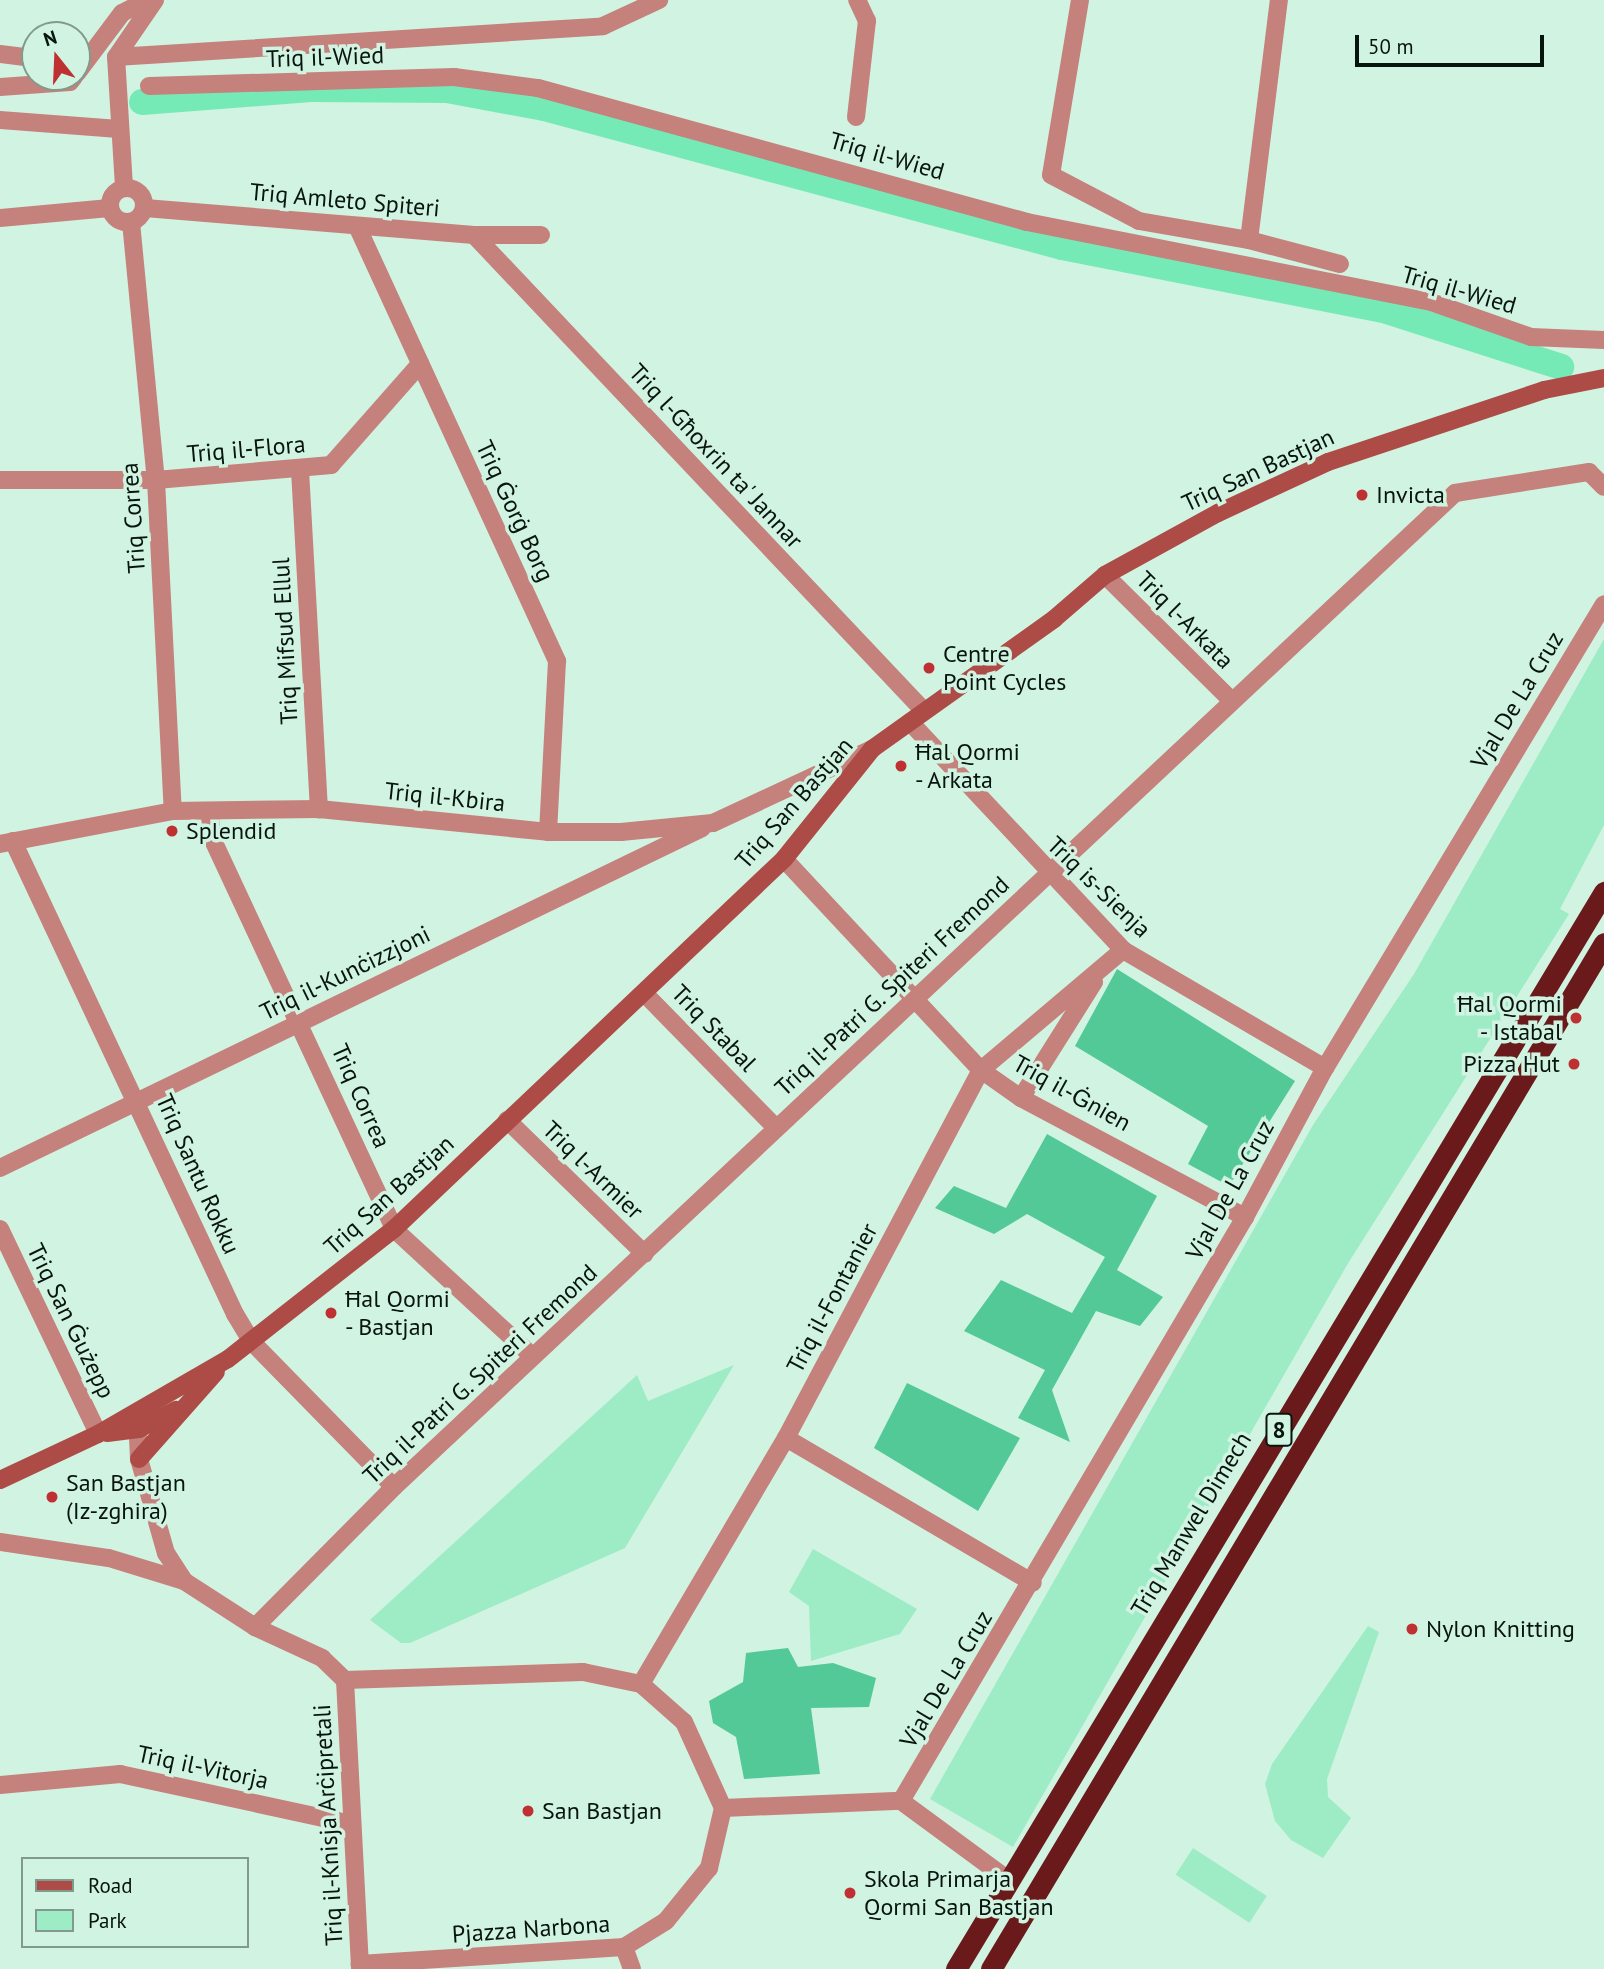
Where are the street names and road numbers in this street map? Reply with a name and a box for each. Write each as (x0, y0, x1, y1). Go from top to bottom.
street label: Triq il-Wied (265, 41, 385, 73)
street label: Triq il-Wied (826, 126, 948, 186)
street label: Triq Amleto Spiteri (248, 177, 442, 223)
street label: Triq il-Wied (1398, 260, 1520, 320)
street label: Triq l-Għoxrin ta' Jannar (622, 357, 810, 555)
street label: Triq San Bastjan (1177, 422, 1339, 518)
street label: Triq il-Flora (185, 429, 307, 469)
street label: Triq Ġorġ Borg (470, 436, 560, 586)
street label: Triq Correa (115, 462, 151, 574)
street label: Triq Mifsud Ellul (266, 557, 304, 725)
street label: Triq l-Arkata (1130, 565, 1240, 675)
street label: Vjal De La Cruz (1465, 626, 1569, 774)
street label: Triq San Bastjan (729, 731, 859, 875)
street label: Triq il-Kbira (383, 776, 507, 818)
street label: Triq is-Sienja (1041, 831, 1157, 943)
street label: Triq il-Patri G. Spiteri Fremond (768, 869, 1016, 1103)
street label: Triq il-Kunċizzjoni (255, 919, 435, 1027)
street label: Triq Stabal (666, 979, 762, 1077)
street label: Triq Correa (325, 1040, 397, 1152)
street label: Triq il-Ġnien (1008, 1049, 1136, 1137)
street label: Triq Santu Rokku (150, 1090, 246, 1258)
street label: Triq l-Armier (537, 1115, 649, 1225)
street label: Vjal De La Cruz (1180, 1115, 1280, 1265)
street label: Triq San Bastjan (318, 1129, 460, 1261)
street label: Triq il-Fontanier (781, 1218, 883, 1378)
street label: Triq San Ġużepp (21, 1239, 121, 1403)
street label: Triq il-Patri G. Spiteri Fremond (356, 1257, 604, 1491)
road number: 8 (1265, 1410, 1293, 1450)
street label: Triq Manwel Dimech (1125, 1427, 1257, 1621)
street label: Vjal De La Cruz (894, 1605, 998, 1753)
street label: Triq il-Knisja Arċipretali (307, 1703, 349, 1947)
street label: Triq il-Vitorja (135, 1739, 271, 1795)
street label: Pjazza Narbona (451, 1909, 611, 1949)

